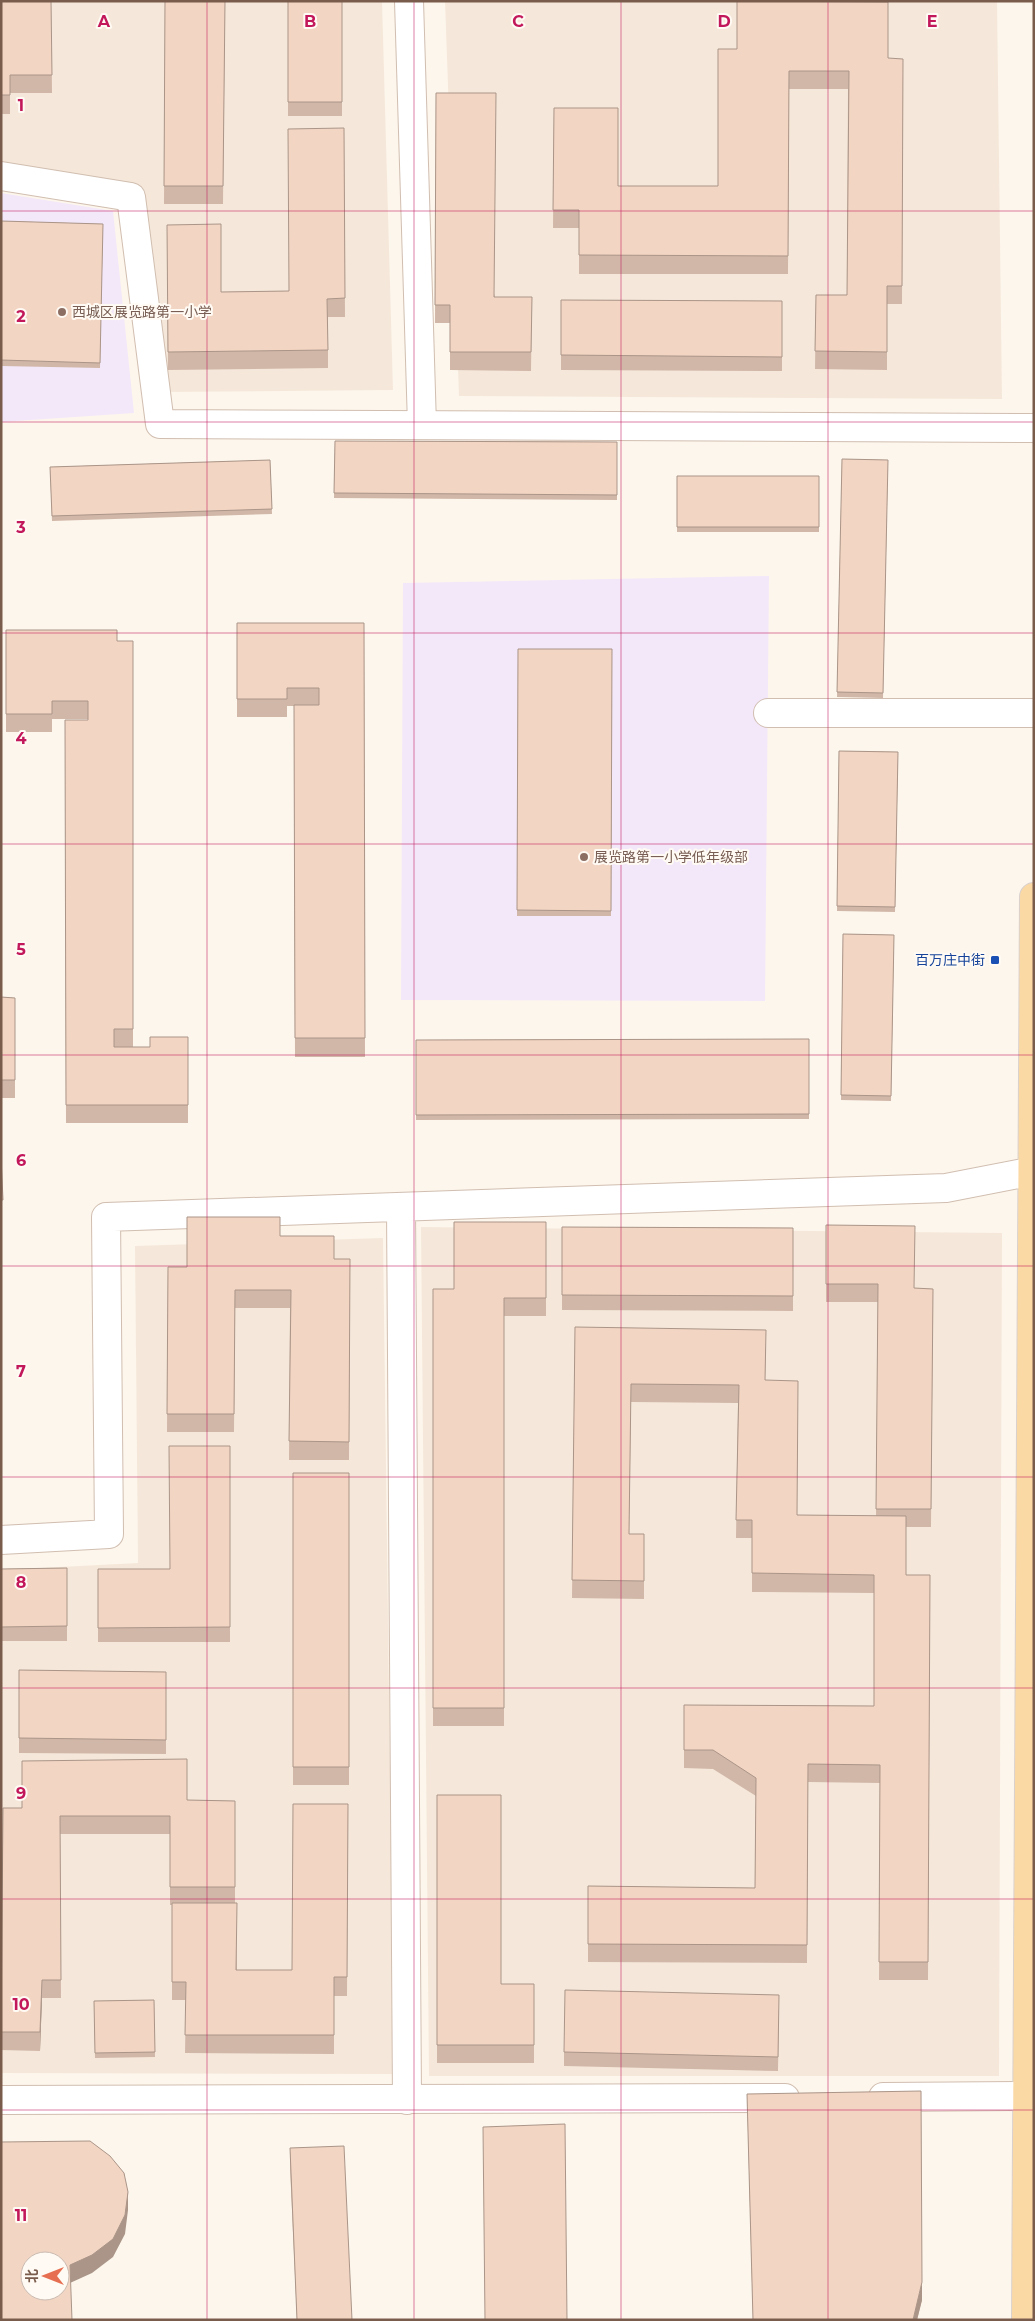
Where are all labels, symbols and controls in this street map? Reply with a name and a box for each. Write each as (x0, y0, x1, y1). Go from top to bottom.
text: A (97, 12, 111, 31)
text: B (304, 12, 316, 31)
text: C (512, 12, 524, 31)
text: D (717, 12, 731, 31)
text: E (927, 12, 937, 31)
text: 1 (18, 96, 24, 115)
place label: 西城区展览路第一小学 (72, 303, 212, 321)
marker: 西城区展览路第一小学 (56, 306, 68, 318)
text: 2 (16, 307, 26, 326)
text: 3 (15, 518, 26, 537)
text: 4 (15, 729, 27, 748)
place label: 展览路第一小学低年级部 (594, 848, 748, 866)
marker: 展览路第一小学低年级部 (578, 851, 590, 863)
text: 5 (16, 940, 26, 959)
place label: 百万庄中街 (915, 951, 985, 969)
marker: 百万庄中街 (989, 954, 1001, 966)
text: 6 (16, 1151, 26, 1170)
text: 7 (16, 1362, 26, 1381)
text: 8 (16, 1573, 26, 1592)
text: 9 (16, 1784, 26, 1803)
text: 10 (12, 1995, 30, 2014)
text: 11 (15, 2206, 27, 2225)
north arrow (20, 2251, 70, 2301)
text: 北 (23, 2269, 41, 2283)

